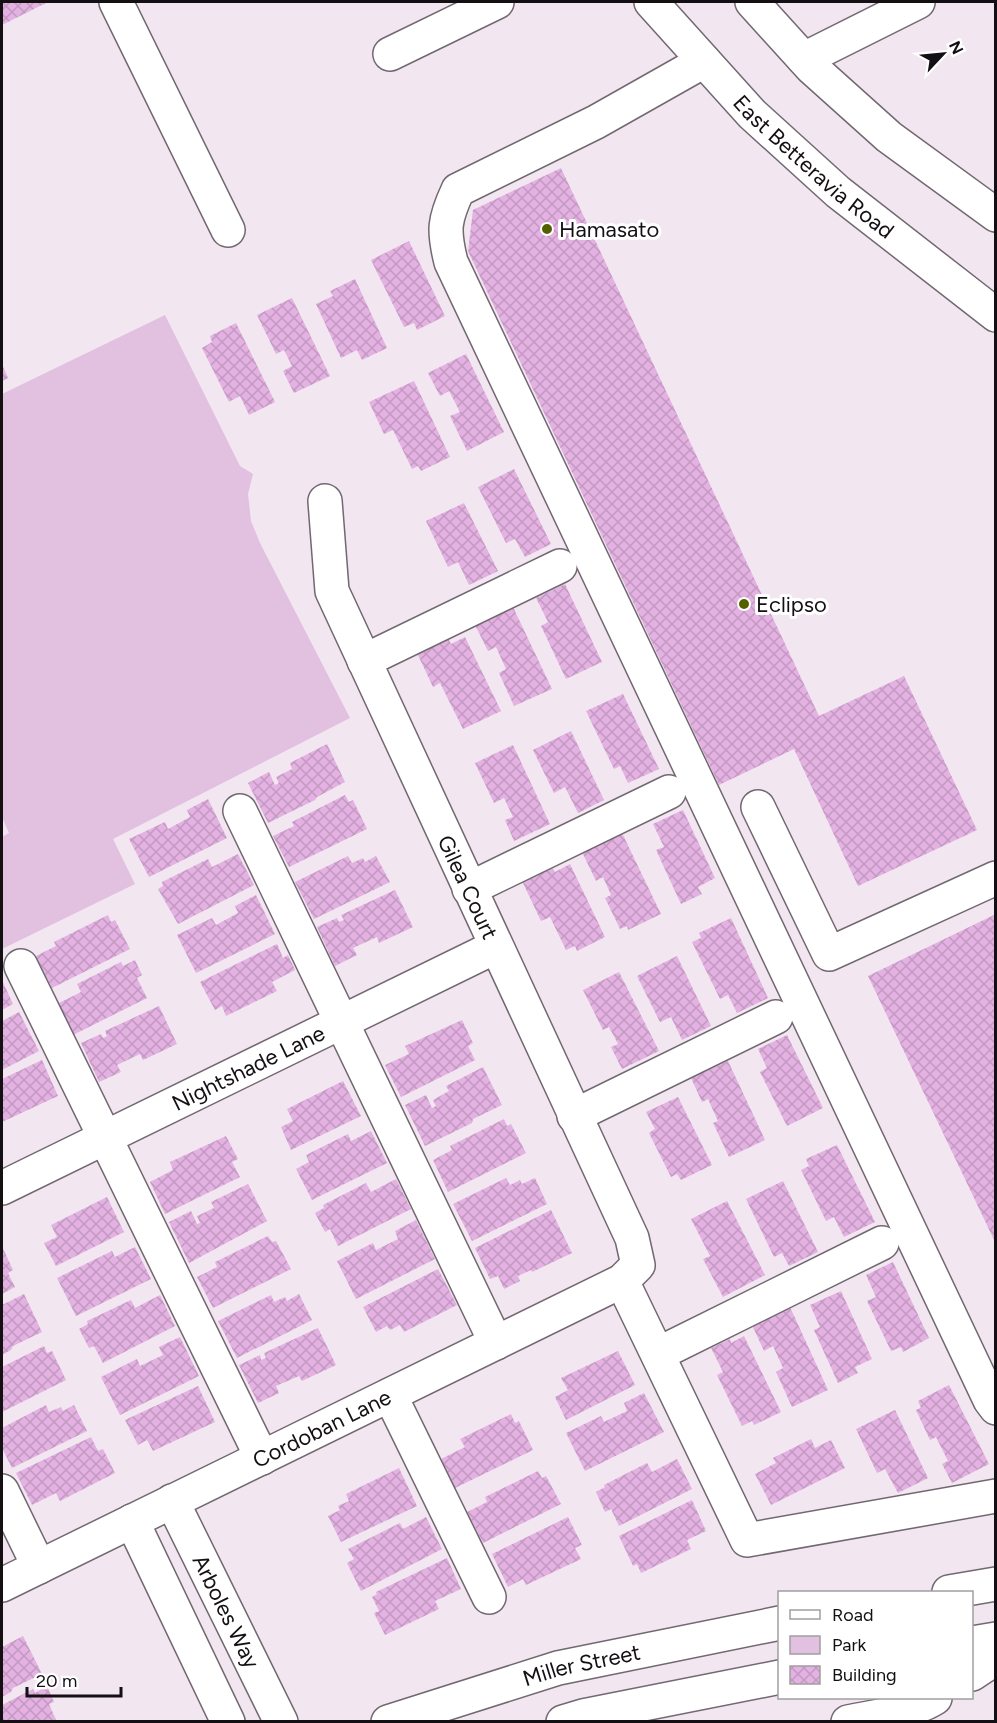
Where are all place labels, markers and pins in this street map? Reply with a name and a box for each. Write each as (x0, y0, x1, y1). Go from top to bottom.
place label: Hamasato (559, 216, 659, 243)
marker: Hamasato (540, 222, 554, 236)
place label: Eclipso (756, 591, 827, 618)
marker: Eclipso (737, 597, 751, 611)

